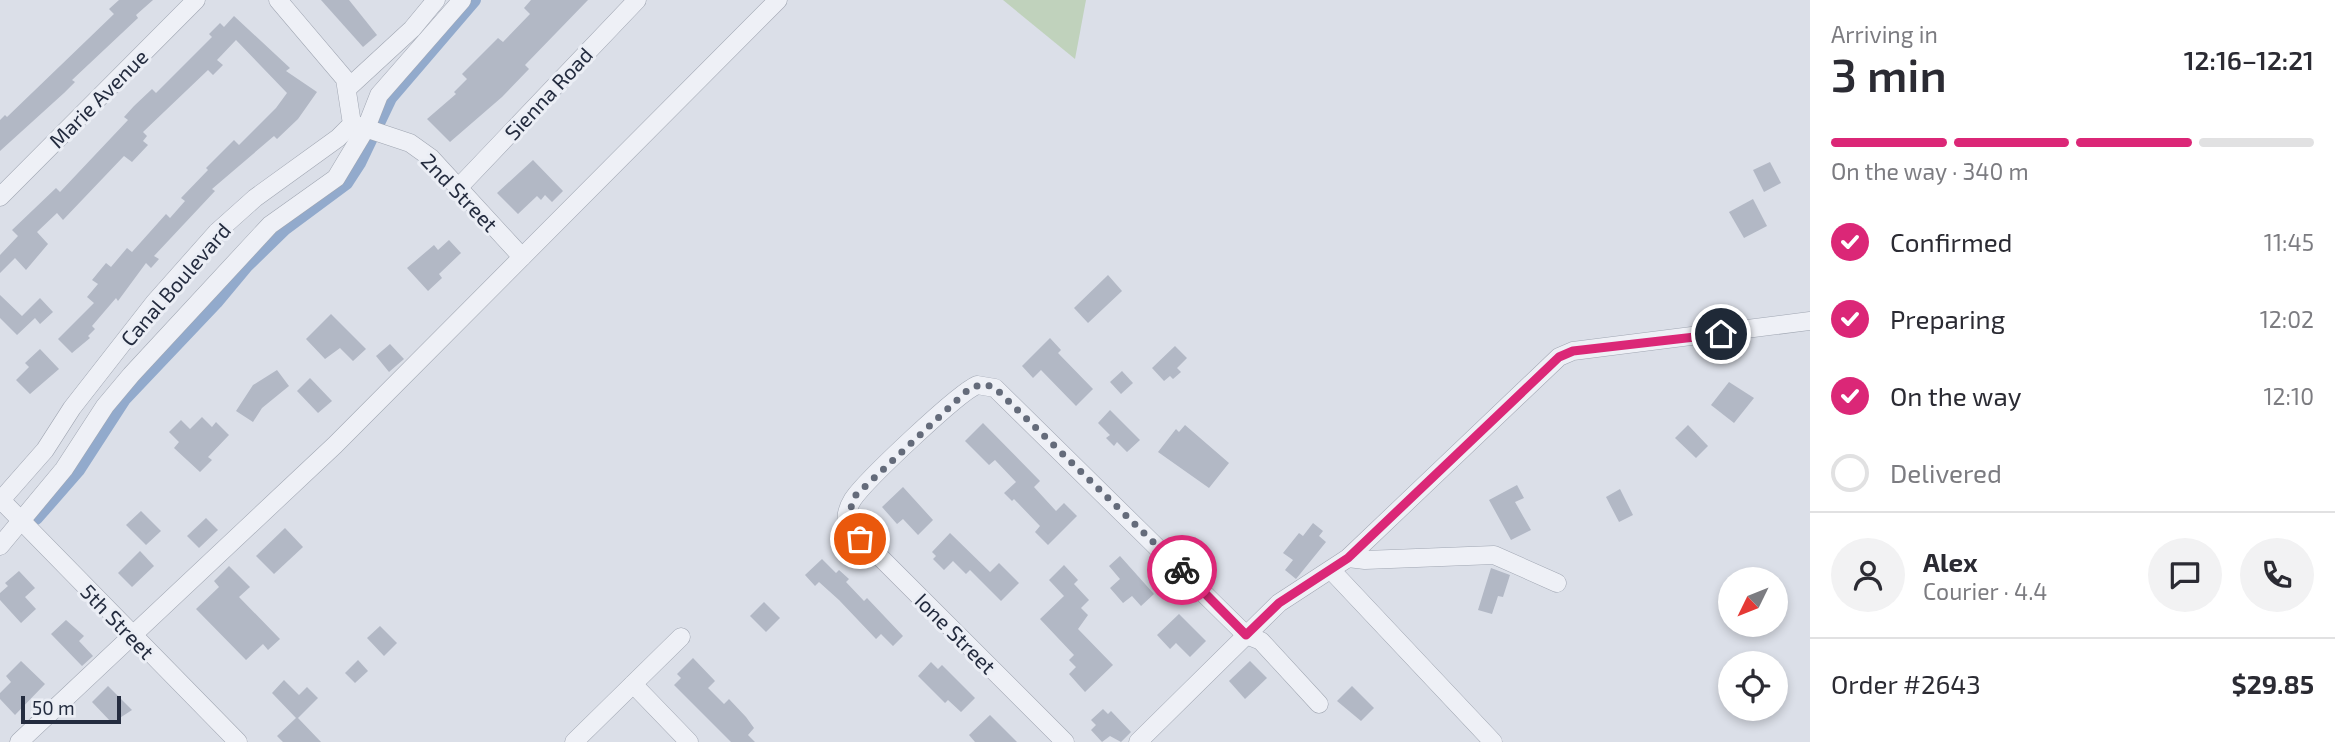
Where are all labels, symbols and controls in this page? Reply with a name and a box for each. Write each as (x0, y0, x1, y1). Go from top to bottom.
text: Arriving in (1831, 20, 1938, 48)
street label: Sienna Road (499, 42, 597, 144)
street label: Marie Avenue (43, 43, 153, 153)
text: 12:16–12:21 (2184, 44, 2314, 75)
text: 3 min (1831, 46, 1947, 101)
street label: 2nd Street (417, 148, 503, 236)
text: On the way · 340 m (1831, 157, 2029, 185)
street label: Canal Boulevard (115, 217, 235, 351)
icon: check (1831, 223, 1869, 261)
text: Confirmed (1890, 226, 2013, 257)
text: 11:45 (2264, 228, 2314, 256)
icon: check (1831, 300, 1869, 338)
text: Preparing (1890, 303, 2005, 334)
pin (1691, 304, 1751, 364)
text: 12:02 (2260, 305, 2314, 333)
icon: home (1702, 315, 1740, 353)
icon: check (1831, 377, 1869, 415)
text: On the way (1890, 380, 2021, 411)
text: 12:10 (2263, 382, 2314, 410)
text: Delivered (1890, 457, 2002, 488)
pin (830, 509, 890, 569)
icon: bag (841, 520, 879, 558)
courier (1147, 535, 1217, 605)
button: person (1831, 538, 1905, 612)
button: chat (2148, 538, 2222, 612)
button: phone (2240, 538, 2314, 612)
text: Alex (1923, 546, 1978, 577)
icon: bike (1163, 551, 1201, 589)
north arrow (1718, 567, 1788, 637)
map controls (1718, 567, 1788, 721)
text: Courier · 4.4 (1923, 577, 2047, 605)
street label: 5th Street (76, 578, 160, 664)
street label: Ione Street (910, 587, 1002, 679)
button: locate (1718, 651, 1788, 721)
text: Order #2643 (1831, 668, 1981, 699)
text: $29.85 (2232, 668, 2314, 699)
scale bar (21, 693, 121, 725)
text: 50 m (32, 696, 75, 719)

